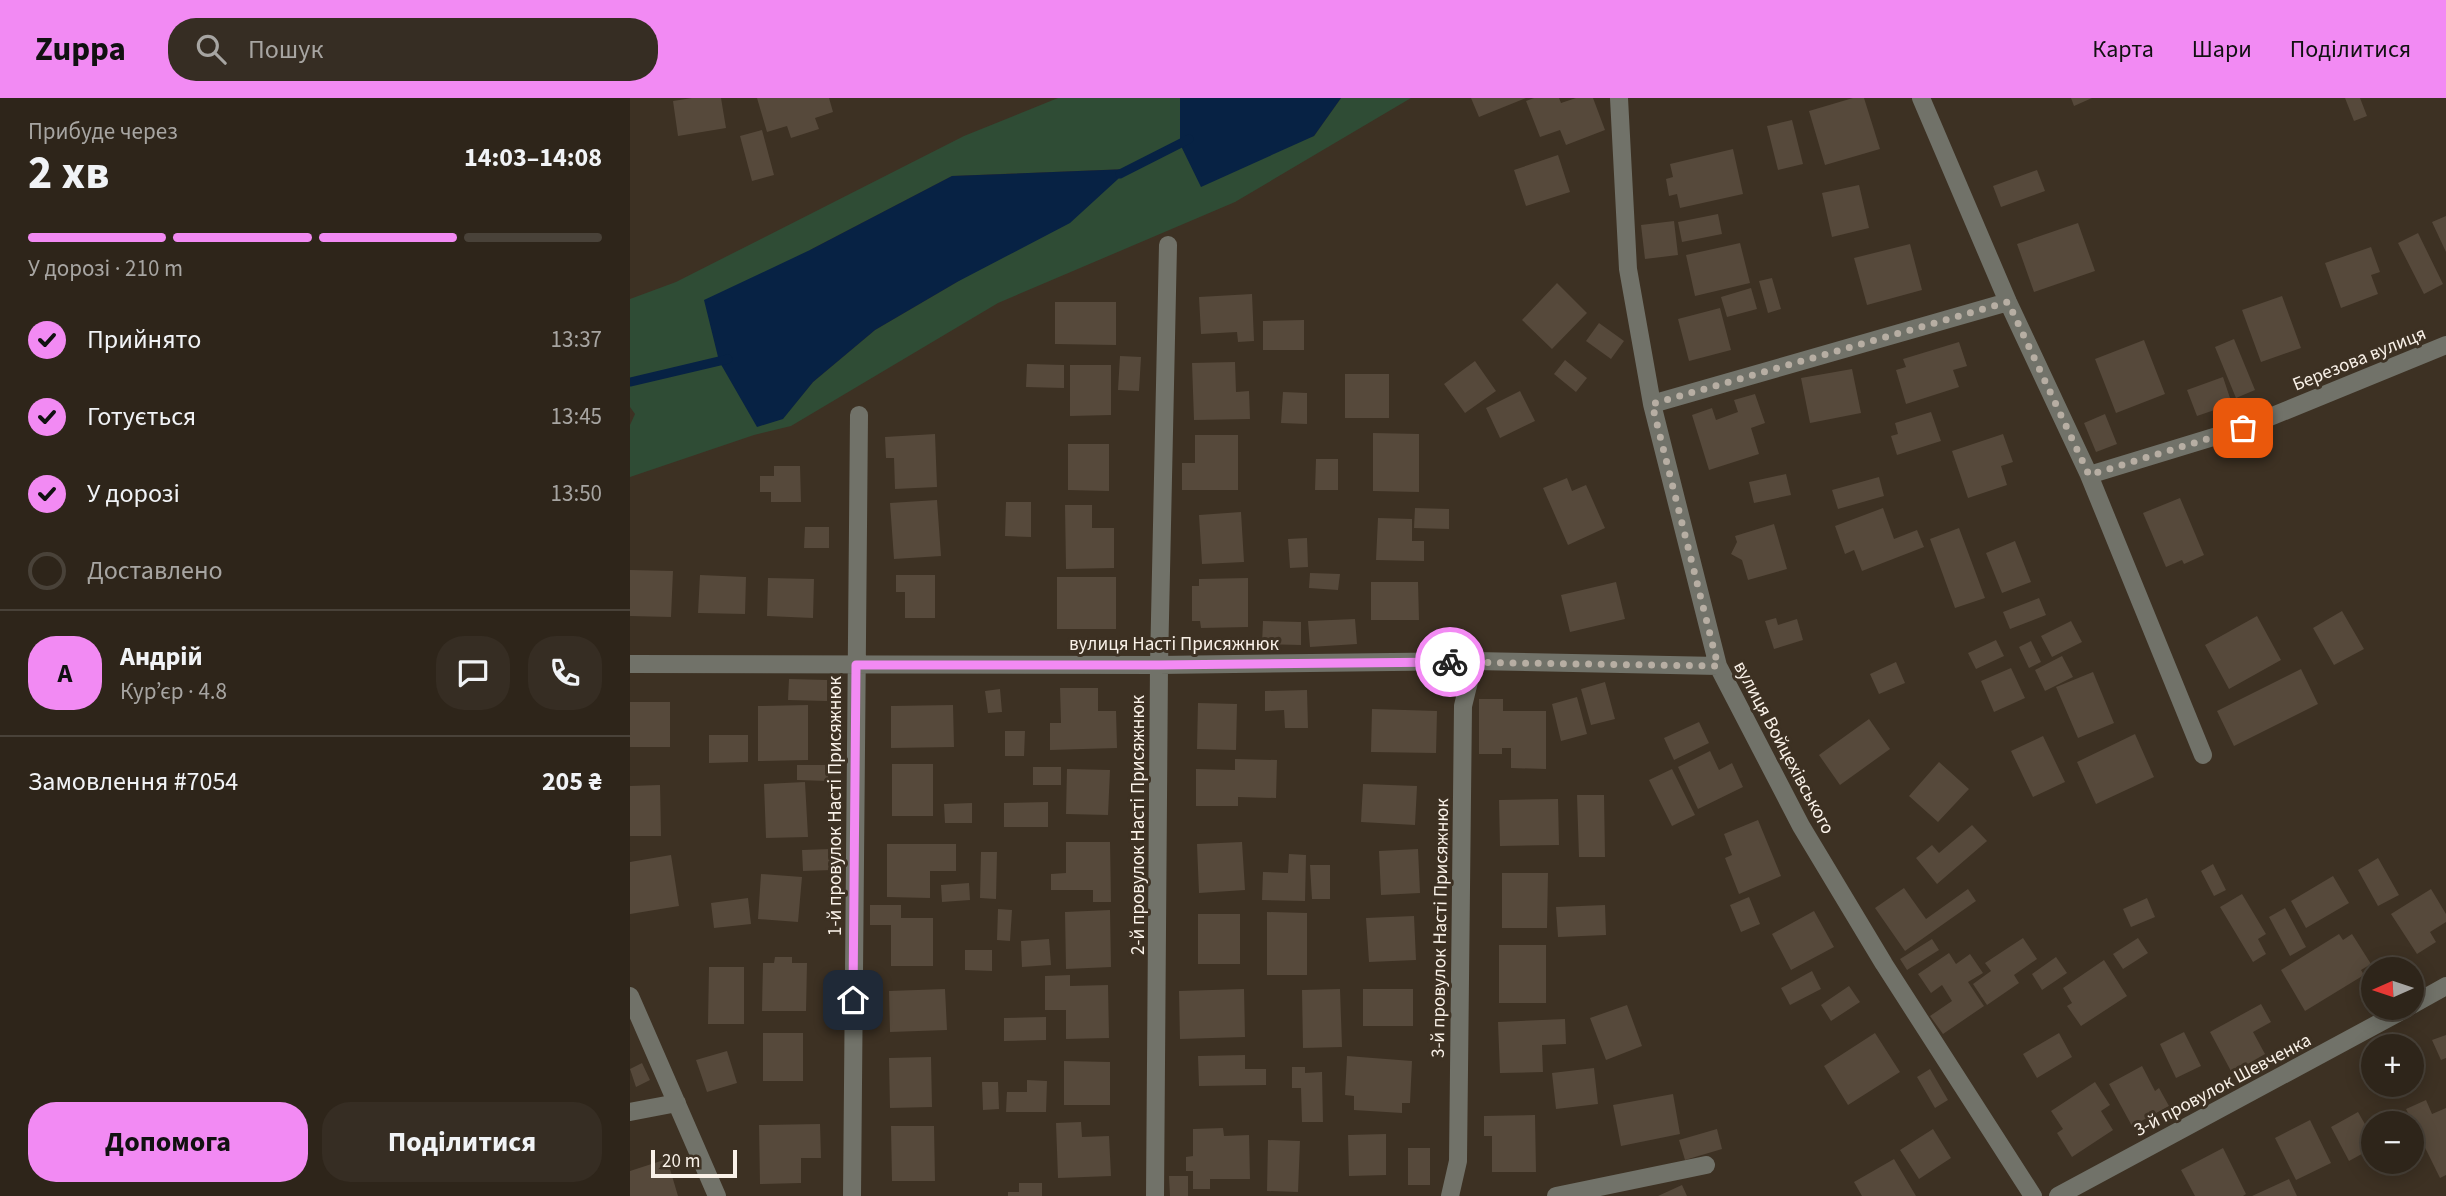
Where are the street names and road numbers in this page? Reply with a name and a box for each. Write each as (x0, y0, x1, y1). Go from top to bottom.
street label: Березова вулиця (2289, 320, 2430, 398)
street label: вулиця Насті Присяжнюк (1069, 631, 1280, 658)
street label: вулиця Войцехівського (1726, 656, 1841, 839)
street label: 1-й провулок Насті Присяжнюк (822, 676, 849, 936)
street label: 2-й провулок Насті Присяжнюк (1125, 695, 1152, 955)
street label: 3-й провулок Насті Присяжнюк (1425, 797, 1456, 1058)
street label: 3-й провулок Шевченка (2129, 1027, 2316, 1144)

